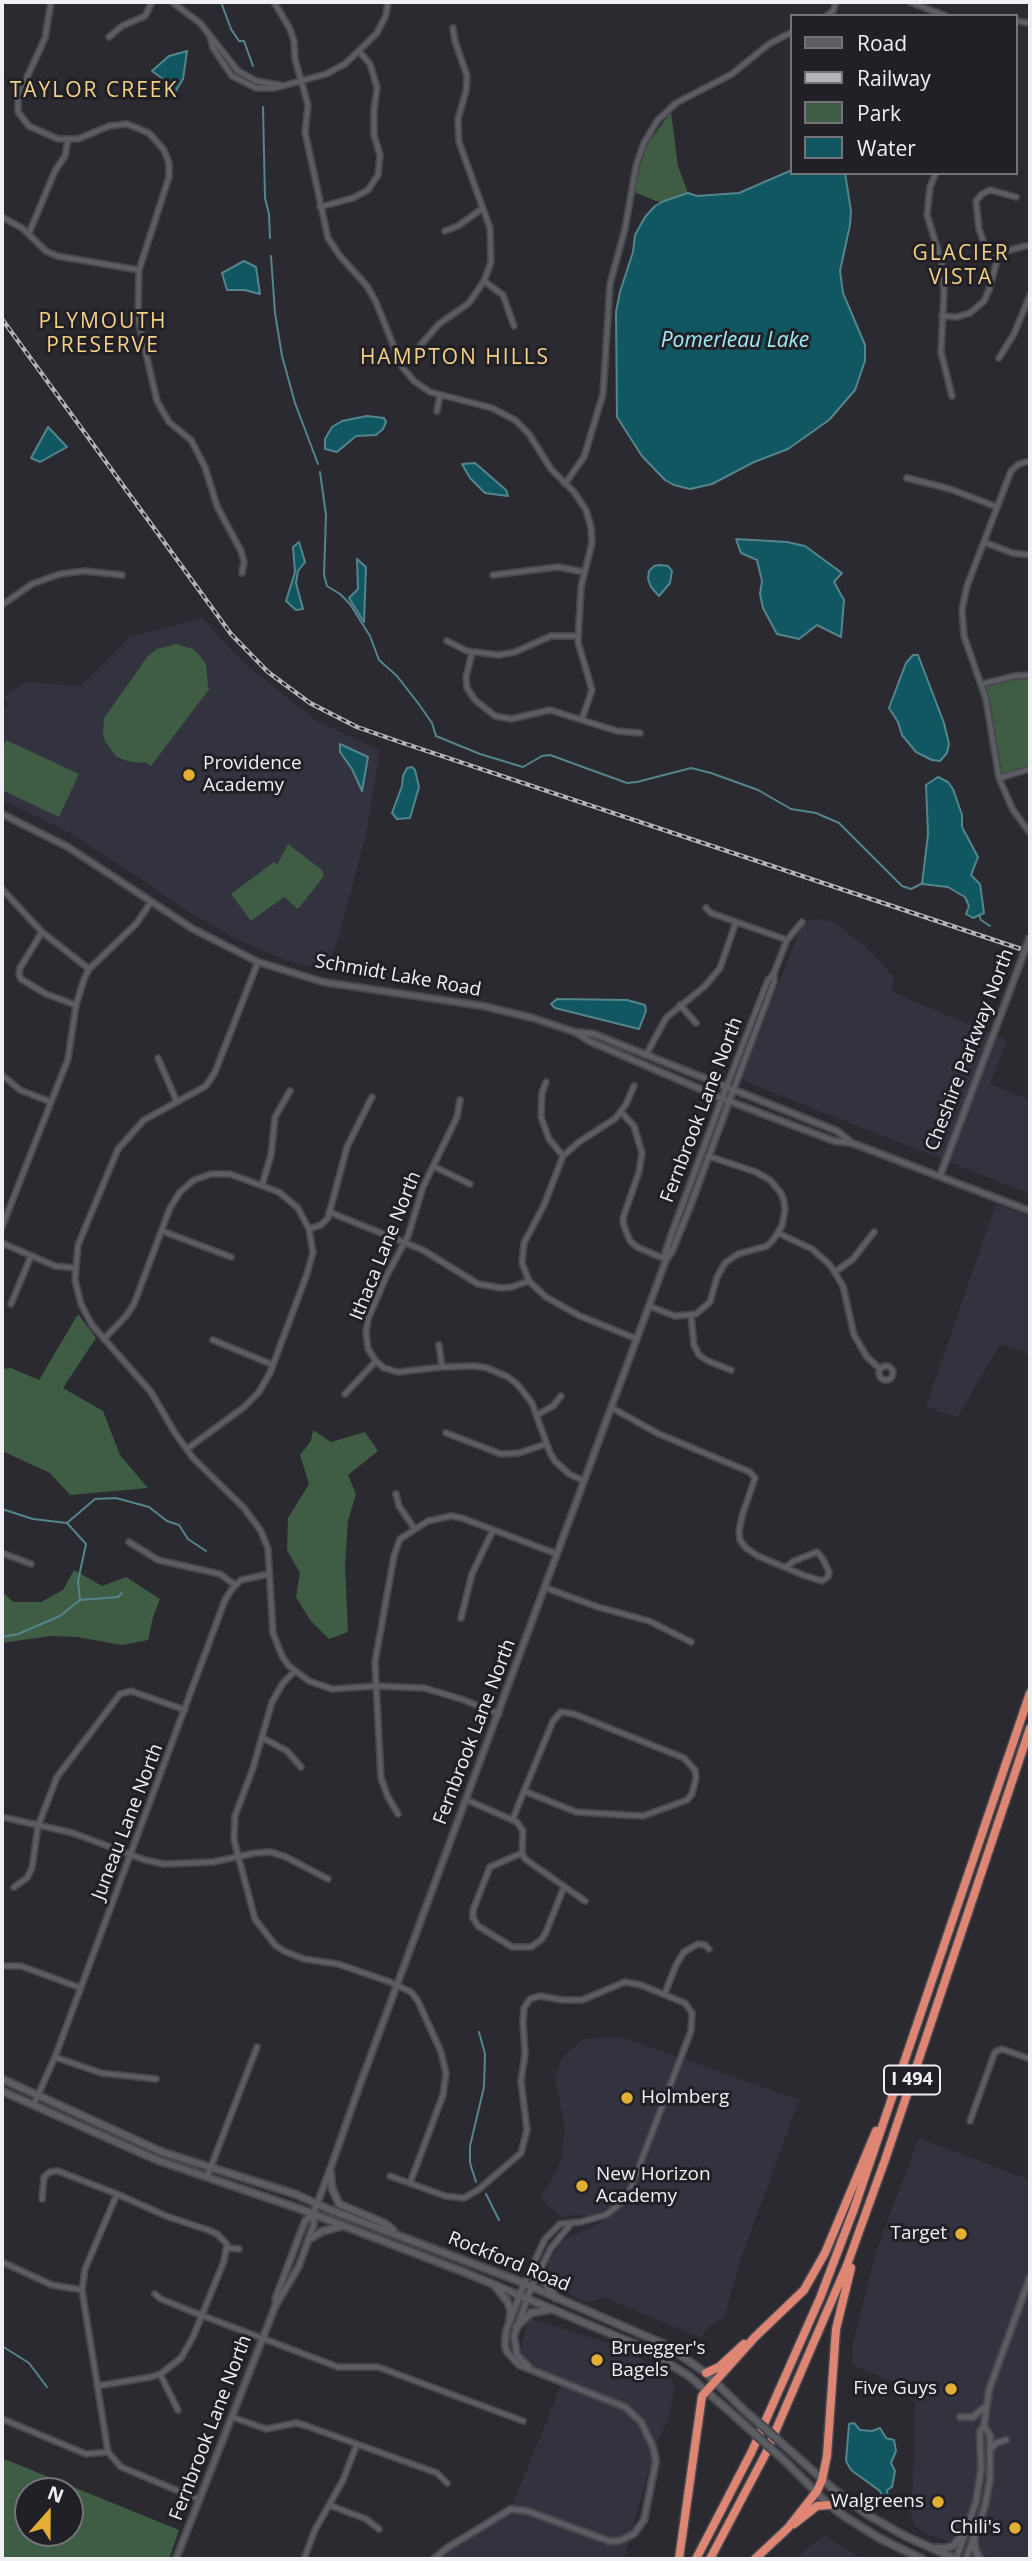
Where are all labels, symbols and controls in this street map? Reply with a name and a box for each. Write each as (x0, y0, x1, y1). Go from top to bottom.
legend (790, 14, 1018, 175)
text: Road (857, 29, 907, 57)
text: Railway (857, 64, 931, 92)
district label: TAYLOR CREEK (11, 78, 177, 104)
text: Park (857, 99, 901, 127)
text: Water (857, 134, 916, 162)
district label: GLACIER VISTA (913, 241, 1009, 291)
district label: PLYMOUTH PRESERVE (40, 309, 166, 359)
water label: Pomerleau Lake (661, 328, 809, 354)
district label: HAMPTON HILLS (362, 345, 548, 371)
place label: Providence Academy (203, 753, 302, 797)
marker: Providence Academy (181, 767, 197, 783)
street label: Cheshire Parkway North (921, 946, 1019, 1154)
street label: Schmidt Lake Road (313, 950, 483, 1002)
street label: Fernbrook Lane North (656, 1014, 748, 1206)
street label: Ithaca Lane North (346, 1168, 426, 1324)
street label: Fernbrook Lane North (429, 1636, 521, 1828)
street label: Juneau Lane North (88, 1740, 168, 1904)
road number: I 494 (884, 2066, 940, 2094)
place label: Holmberg (641, 2087, 729, 2109)
marker: Holmberg (619, 2090, 635, 2106)
place label: New Horizon Academy (596, 2164, 711, 2208)
marker: New Horizon Academy (574, 2178, 590, 2194)
place label: Target (890, 2223, 947, 2245)
marker: Target (953, 2226, 969, 2242)
street label: Rockford Road (445, 2227, 573, 2297)
street label: Fernbrook Lane North (165, 2332, 257, 2524)
place label: Bruegger's Bagels (611, 2338, 706, 2382)
marker: Bruegger's Bagels (589, 2352, 605, 2368)
place label: Five Guys (853, 2378, 937, 2400)
marker: Five Guys (943, 2381, 959, 2397)
north arrow (14, 2477, 84, 2547)
text: N (44, 2479, 68, 2509)
place label: Walgreens (831, 2491, 924, 2513)
marker: Walgreens (930, 2494, 946, 2510)
place label: Chili's (950, 2517, 1001, 2539)
marker: Chili's (1007, 2520, 1023, 2536)

